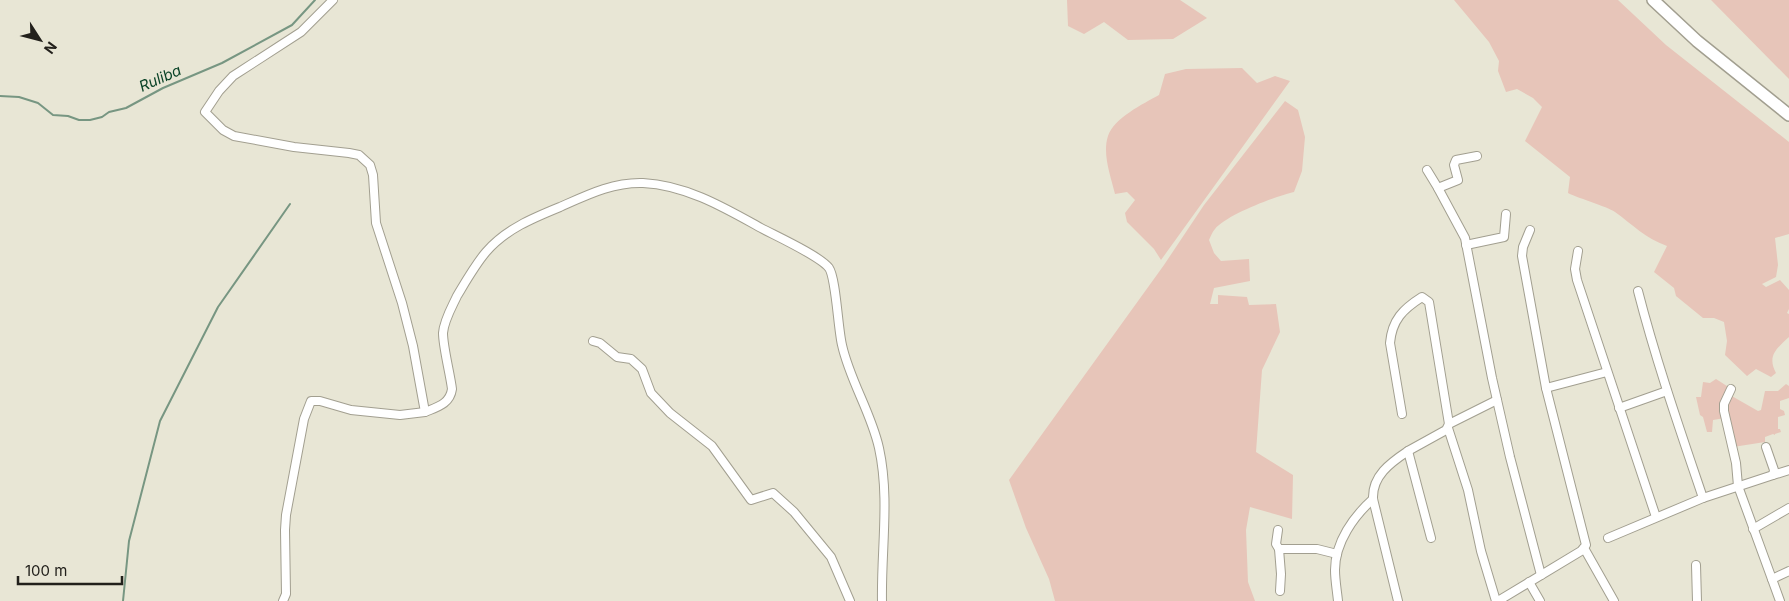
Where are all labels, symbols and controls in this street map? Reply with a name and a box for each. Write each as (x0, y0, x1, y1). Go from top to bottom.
north arrow (15, 15, 65, 65)
text: N (41, 39, 61, 57)
water label: Ruliba (136, 60, 184, 96)
scale bar (18, 554, 121, 586)
text: 100 m (25, 561, 67, 580)

